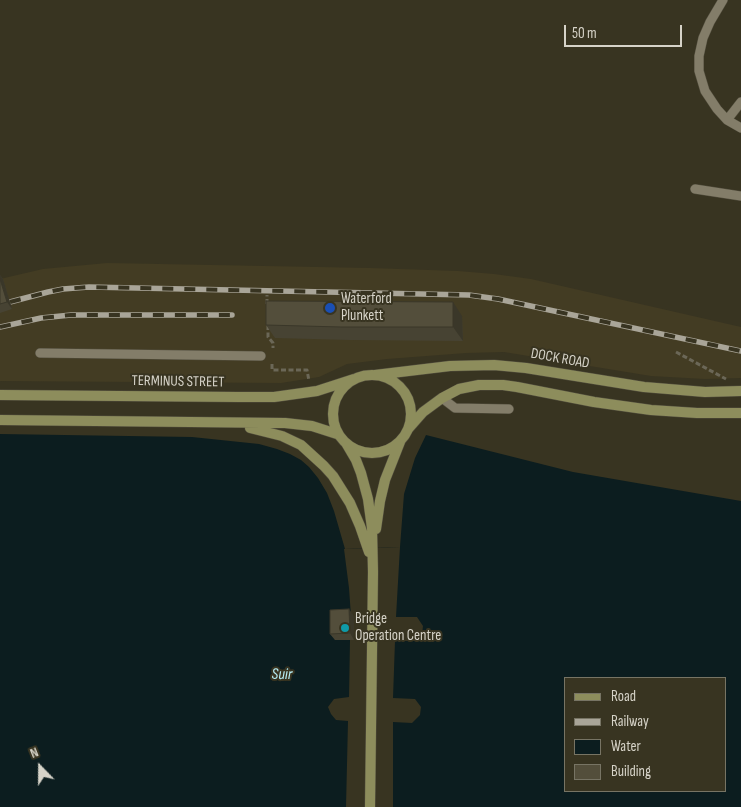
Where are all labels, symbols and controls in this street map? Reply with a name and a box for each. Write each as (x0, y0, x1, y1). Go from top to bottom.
scale bar (566, 15, 684, 47)
text: 50 m (572, 24, 597, 43)
place label: Waterford Plunkett (341, 290, 392, 325)
marker: Waterford Plunkett (323, 301, 337, 315)
street label: DOCK ROAD (529, 345, 591, 373)
street label: TERMINUS STREET (131, 372, 225, 392)
place label: Bridge Operation Centre (355, 610, 441, 645)
marker: Bridge Operation Centre (339, 622, 351, 634)
water label: Suir (272, 665, 292, 685)
legend (564, 677, 726, 792)
text: Road (611, 687, 636, 706)
text: Railway (611, 712, 649, 731)
text: Water (611, 737, 641, 756)
north arrow (15, 742, 65, 792)
text: N (28, 743, 41, 762)
text: Building (611, 762, 651, 781)

